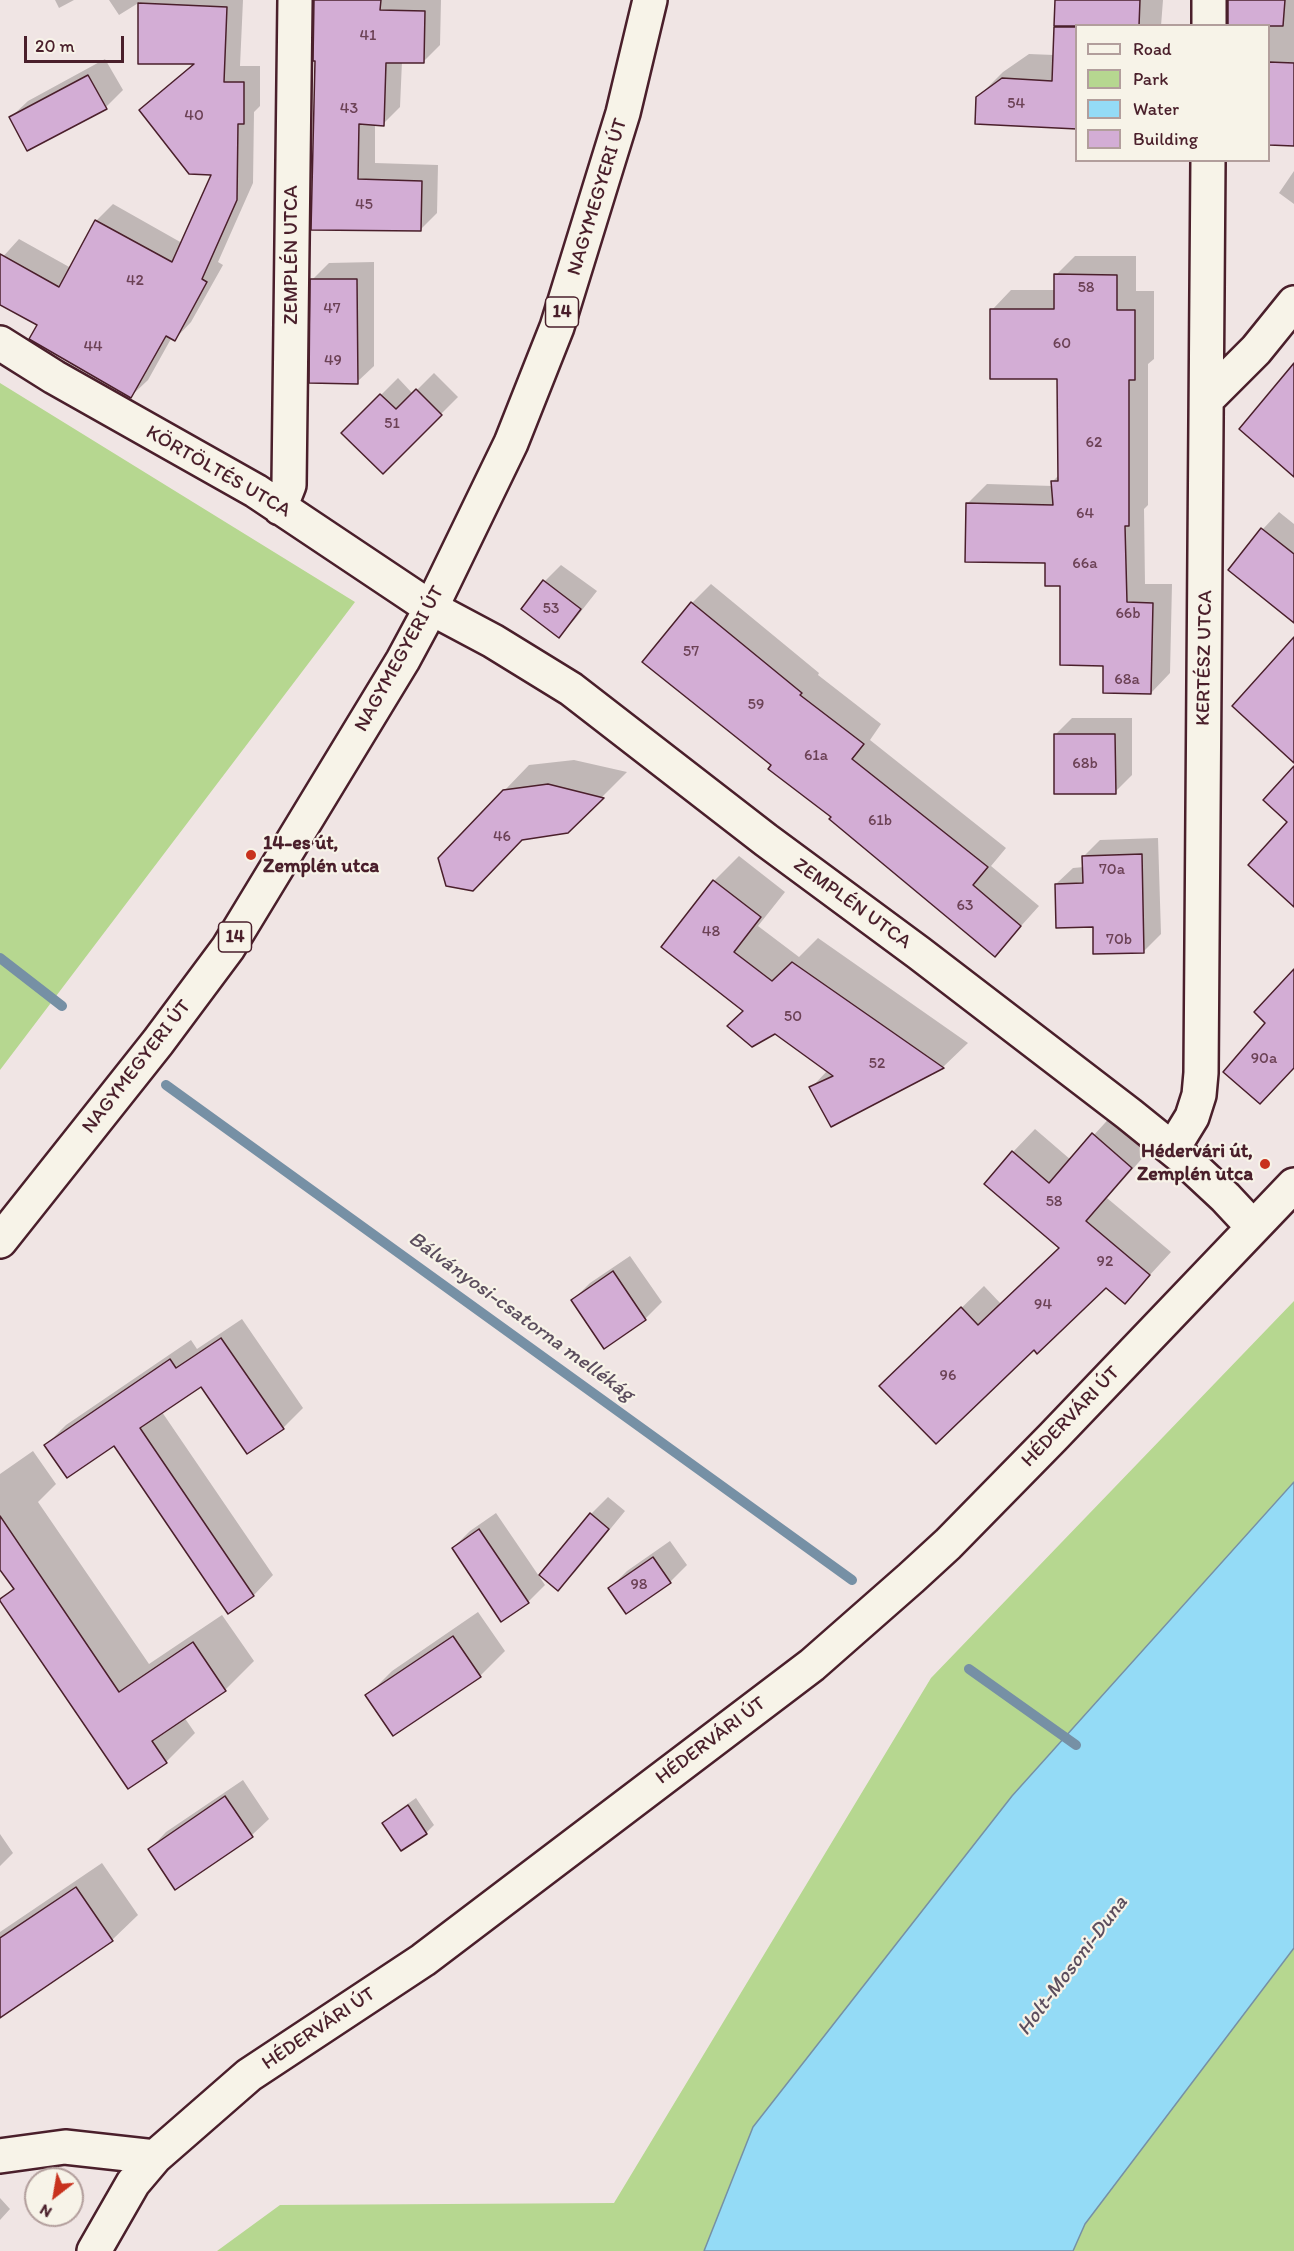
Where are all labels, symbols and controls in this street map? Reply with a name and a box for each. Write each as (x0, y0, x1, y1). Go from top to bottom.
scale bar (27, 24, 128, 62)
legend (1075, 24, 1270, 162)
house number: 41 (359, 26, 377, 46)
text: 20 m (35, 35, 75, 57)
text: Road (1133, 38, 1172, 60)
text: Park (1133, 68, 1168, 90)
house number: 54 (1007, 94, 1025, 114)
text: Water (1133, 98, 1179, 120)
house number: 43 (340, 99, 358, 119)
house number: 40 (184, 106, 204, 126)
street label: NAGYMEGYERI ÚT (563, 115, 633, 279)
text: Building (1133, 128, 1198, 150)
street label: ZEMPLÉN UTCA (280, 185, 304, 325)
house number: 45 (355, 195, 373, 215)
house number: 42 (126, 271, 144, 291)
house number: 58 (1077, 278, 1095, 298)
road number: 14 (546, 297, 578, 327)
house number: 47 (323, 299, 341, 319)
house number: 60 (1053, 334, 1071, 354)
house number: 44 (83, 337, 103, 357)
house number: 49 (324, 351, 342, 371)
house number: 51 (384, 414, 400, 434)
street label: KÖRTÖLTÉS UTCA (141, 421, 295, 523)
house number: 62 (1086, 433, 1102, 453)
house number: 64 (1076, 504, 1094, 524)
house number: 66a (1072, 554, 1098, 574)
street label: NAGYMEGYERI ÚT (350, 582, 450, 736)
street label: KERTÉSZ UTCA (1192, 590, 1218, 726)
house number: 53 (542, 599, 560, 619)
house number: 66b (1115, 604, 1141, 624)
house number: 57 (683, 642, 699, 662)
house number: 68a (1114, 670, 1140, 690)
house number: 59 (748, 695, 764, 715)
house number: 61a (804, 746, 828, 766)
house number: 68b (1072, 754, 1098, 774)
house number: 61b (868, 811, 892, 831)
house number: 46 (493, 827, 511, 847)
place label: 14-es út, Zemplén utca (263, 832, 379, 879)
marker: 14-es út, Zemplén utca (244, 848, 258, 862)
street label: ZEMPLÉN UTCA (789, 853, 915, 955)
house number: 70a (1099, 860, 1125, 880)
house number: 63 (956, 896, 974, 916)
road number: 14 (218, 922, 252, 952)
house number: 48 (702, 922, 720, 942)
house number: 70b (1106, 930, 1132, 950)
street label: NAGYMEGYERI ÚT (77, 995, 197, 1139)
house number: 50 (784, 1007, 802, 1027)
house number: 90a (1251, 1049, 1277, 1069)
house number: 52 (869, 1054, 885, 1074)
place label: Hédervári út, Zemplén utca (1137, 1140, 1253, 1187)
marker: Hédervári út, Zemplén utca (1258, 1157, 1272, 1171)
house number: 58 (1045, 1192, 1063, 1212)
water label: Bálványosi-csatorna mellékág (403, 1227, 639, 1407)
house number: 92 (1097, 1252, 1113, 1272)
house number: 94 (1034, 1295, 1052, 1315)
street label: HÉDERVÁRI ÚT (1017, 1361, 1125, 1473)
house number: 96 (940, 1366, 956, 1386)
house number: 98 (630, 1575, 648, 1595)
street label: HÉDERVÁRI ÚT (651, 1692, 771, 1790)
water label: Holt-Mosoni-Duna (1012, 1891, 1134, 2041)
street label: HÉDERVÁRI ÚT (258, 1982, 380, 2076)
north arrow (24, 2167, 84, 2227)
text: N (36, 2200, 55, 2222)

